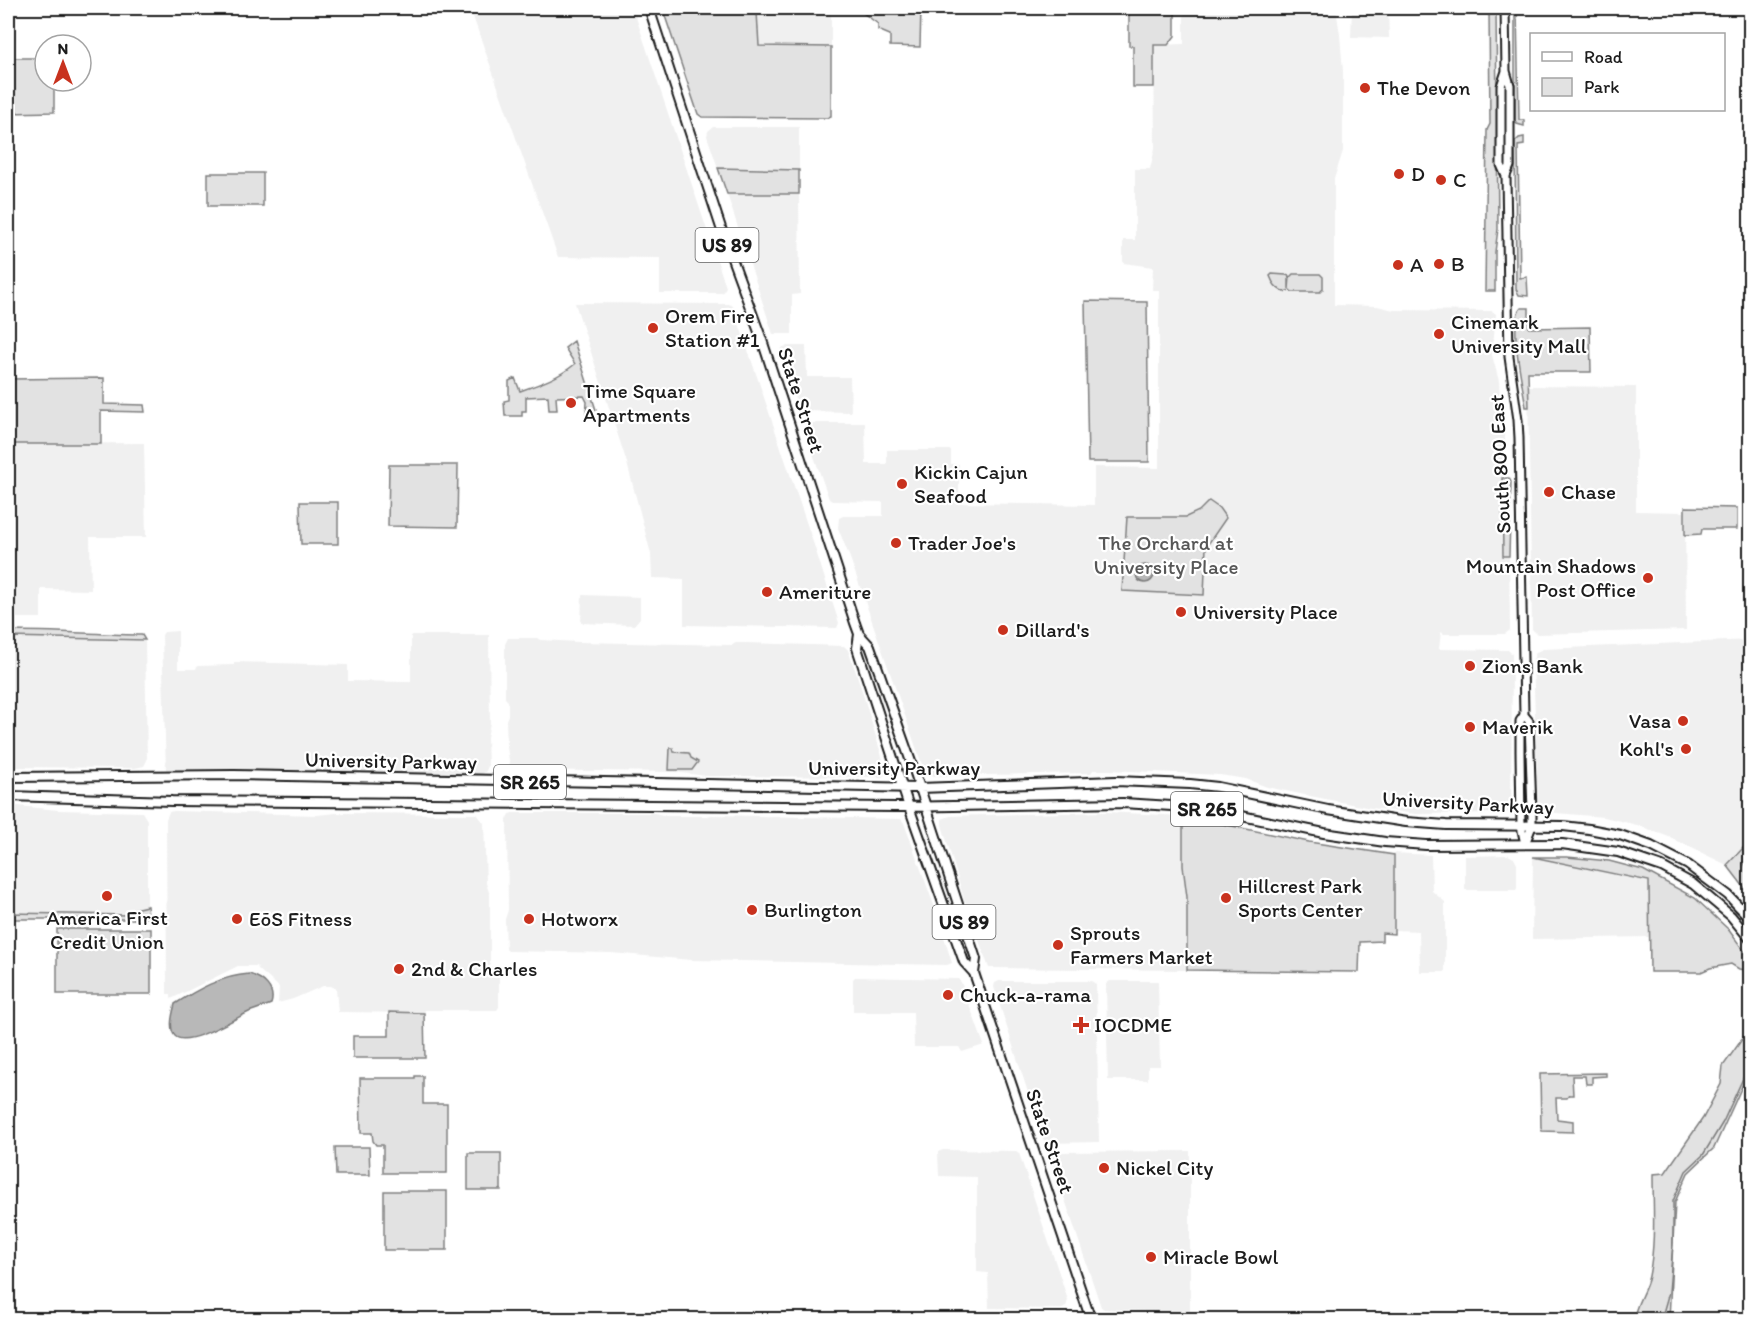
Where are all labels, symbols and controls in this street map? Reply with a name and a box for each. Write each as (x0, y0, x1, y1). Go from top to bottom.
north arrow (33, 33, 93, 93)
legend (1530, 33, 1725, 111)
text: N (58, 39, 68, 58)
text: Road (1584, 46, 1623, 68)
place label: The Devon (1377, 75, 1470, 100)
text: Park (1584, 76, 1619, 98)
marker: The Devon (1358, 81, 1372, 95)
place label: D (1411, 161, 1425, 186)
marker: D (1392, 167, 1406, 181)
place label: C (1453, 167, 1467, 192)
marker: C (1434, 173, 1448, 187)
road number: US 89 (696, 228, 758, 262)
place label: B (1451, 251, 1465, 276)
place label: A (1410, 252, 1424, 277)
marker: B (1432, 257, 1446, 271)
marker: A (1391, 258, 1405, 272)
place label: Orem Fire Station #1 (665, 303, 760, 352)
place label: Cinemark University Mall (1451, 309, 1587, 358)
marker: Orem Fire Station #1 (646, 321, 660, 335)
marker: Cinemark University Mall (1432, 327, 1446, 341)
street label: State Street (773, 344, 830, 456)
place label: Time Square Apartments (583, 378, 696, 427)
street label: South 800 East (1483, 394, 1516, 534)
marker: Time Square Apartments (564, 396, 578, 410)
place label: Kickin Cajun Seafood (914, 459, 1028, 508)
marker: Kickin Cajun Seafood (895, 477, 909, 491)
place label: Chase (1561, 479, 1616, 504)
marker: Chase (1542, 485, 1556, 499)
place label: Trader Joe's (908, 530, 1016, 555)
park label: The Orchard at University Place (1094, 530, 1238, 579)
marker: Trader Joe's (889, 536, 903, 550)
place label: Mountain Shadows Post Office (1466, 553, 1636, 602)
marker: Mountain Shadows Post Office (1641, 571, 1655, 585)
place label: Ameriture (779, 579, 871, 604)
marker: Ameriture (760, 585, 774, 599)
place label: University Place (1193, 599, 1338, 624)
marker: University Place (1174, 605, 1188, 619)
place label: Dillard's (1015, 617, 1090, 642)
marker: Dillard's (996, 623, 1010, 637)
place label: Zions Bank (1482, 653, 1583, 678)
marker: Zions Bank (1463, 659, 1477, 673)
place label: Vasa (1629, 708, 1671, 733)
place label: Maverik (1482, 714, 1553, 739)
marker: Vasa (1676, 714, 1690, 728)
marker: Maverik (1463, 720, 1477, 734)
place label: Kohl's (1619, 736, 1674, 761)
marker: Kohl's (1679, 742, 1693, 756)
street label: University Parkway (305, 746, 477, 775)
street label: University Parkway (808, 755, 980, 780)
road number: SR 265 (494, 765, 566, 799)
street label: University Parkway (1381, 786, 1555, 819)
road number: SR 265 (1171, 792, 1243, 826)
place label: Hillcrest Park Sports Center (1238, 873, 1363, 922)
marker: America First Credit Union (100, 889, 114, 903)
marker: Hillcrest Park Sports Center (1219, 891, 1233, 905)
place label: Burlington (764, 897, 862, 922)
marker: Burlington (745, 903, 759, 917)
place label: America First Credit Union (46, 905, 168, 954)
road number: US 89 (932, 905, 996, 939)
place label: EōS Fitness (249, 906, 352, 931)
place label: Hotworx (541, 906, 618, 931)
marker: EōS Fitness (230, 912, 244, 926)
marker: Hotworx (522, 912, 536, 926)
place label: Sprouts Farmers Market (1070, 920, 1213, 969)
marker: Sprouts Farmers Market (1051, 938, 1065, 952)
place label: 2nd & Charles (411, 956, 537, 981)
marker: 2nd & Charles (392, 962, 406, 976)
place label: Chuck-a-rama (960, 982, 1091, 1007)
marker: Chuck-a-rama (941, 988, 955, 1002)
place label: IOCDME (1094, 1012, 1172, 1037)
marker: IOCDME (1072, 1016, 1090, 1034)
street label: State Street (1021, 1085, 1080, 1197)
place label: Nickel City (1116, 1155, 1213, 1180)
marker: Nickel City (1097, 1161, 1111, 1175)
place label: Miracle Bowl (1163, 1244, 1279, 1269)
marker: Miracle Bowl (1144, 1250, 1158, 1264)

